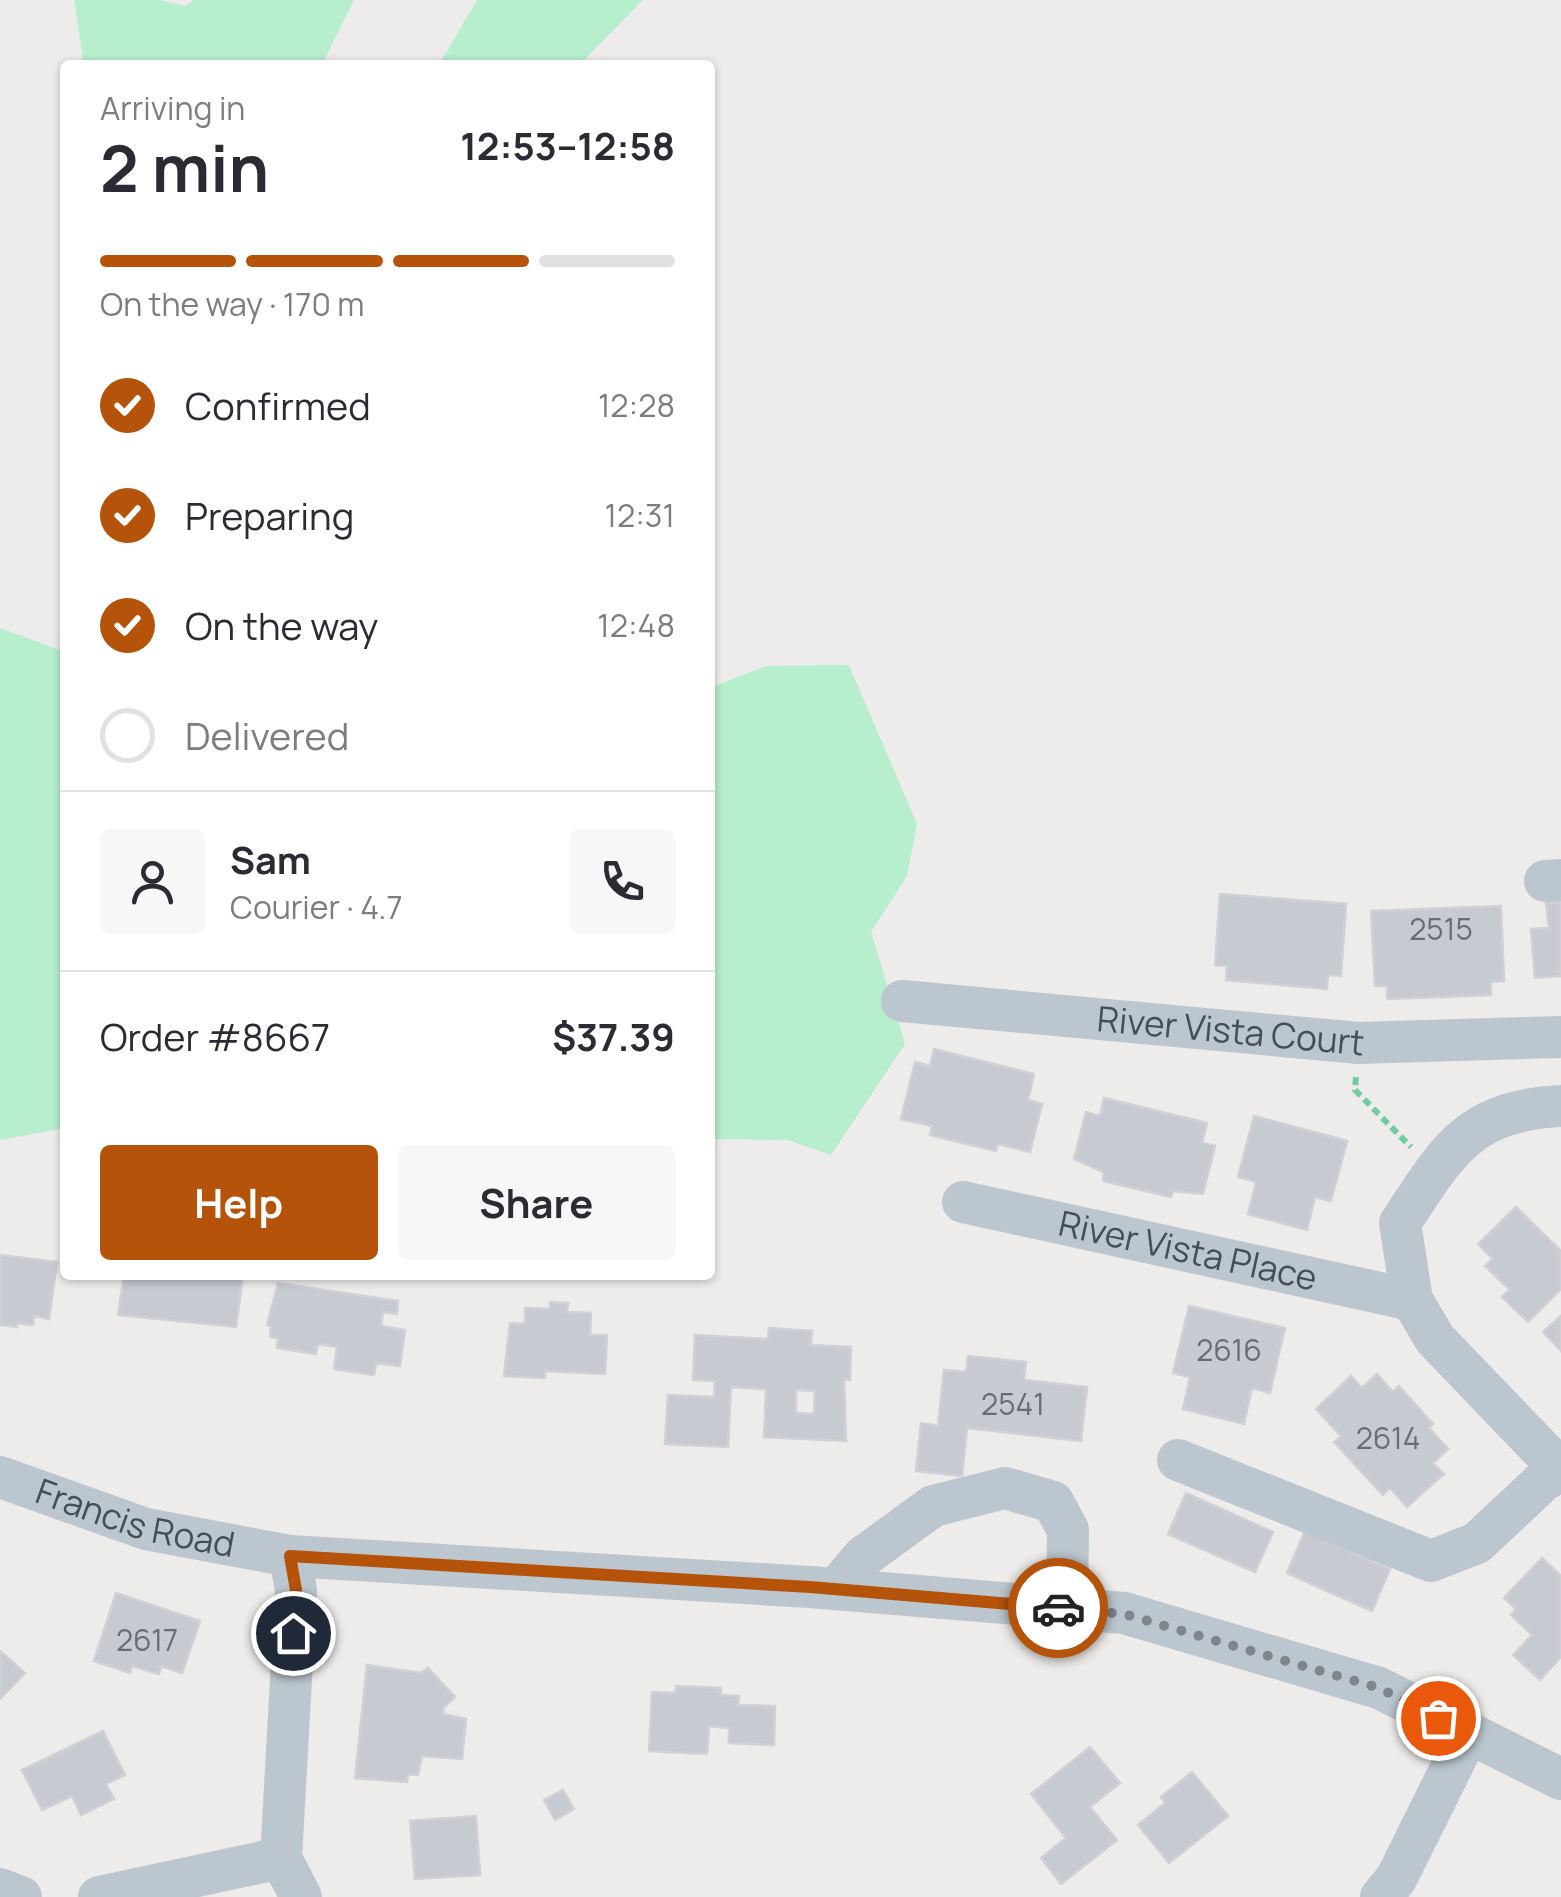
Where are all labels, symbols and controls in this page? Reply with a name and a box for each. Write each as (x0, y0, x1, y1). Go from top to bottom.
text: Arriving in (100, 86, 245, 130)
text: 12:53–12:58 (460, 119, 675, 171)
text: 2 min (100, 123, 269, 212)
text: On the way · 170 m (100, 282, 364, 326)
icon: check (100, 378, 155, 433)
text: Confirmed (185, 379, 371, 431)
text: 12:28 (598, 383, 675, 427)
icon: check (100, 488, 155, 543)
text: Preparing (185, 489, 354, 541)
text: 12:31 (605, 493, 675, 537)
icon: check (100, 598, 155, 653)
text: On the way (185, 599, 378, 651)
text: 12:48 (597, 603, 675, 647)
text: Delivered (185, 709, 349, 761)
button: person (100, 829, 205, 934)
button: phone (570, 829, 675, 934)
text: Sam (230, 833, 311, 885)
text: Courier · 4.7 (230, 885, 403, 929)
house number: 2515 (1409, 908, 1473, 949)
street label: River Vista Court (1095, 994, 1366, 1066)
text: Order #8667 (100, 1010, 330, 1062)
text: $37.39 (552, 1010, 675, 1062)
button: Help (100, 1145, 378, 1260)
button: Share (398, 1145, 675, 1260)
street label: River Vista Place (1054, 1199, 1322, 1302)
house number: 2616 (1196, 1329, 1262, 1370)
house number: 2541 (981, 1383, 1045, 1424)
house number: 2614 (1356, 1417, 1420, 1458)
street label: Francis Road (29, 1467, 239, 1568)
courier (1008, 1558, 1108, 1658)
icon: car (1031, 1581, 1086, 1636)
pin (251, 1591, 336, 1676)
icon: home (266, 1606, 321, 1661)
house number: 2617 (116, 1619, 178, 1660)
pin (1396, 1676, 1481, 1761)
icon: bag (1411, 1691, 1466, 1746)

